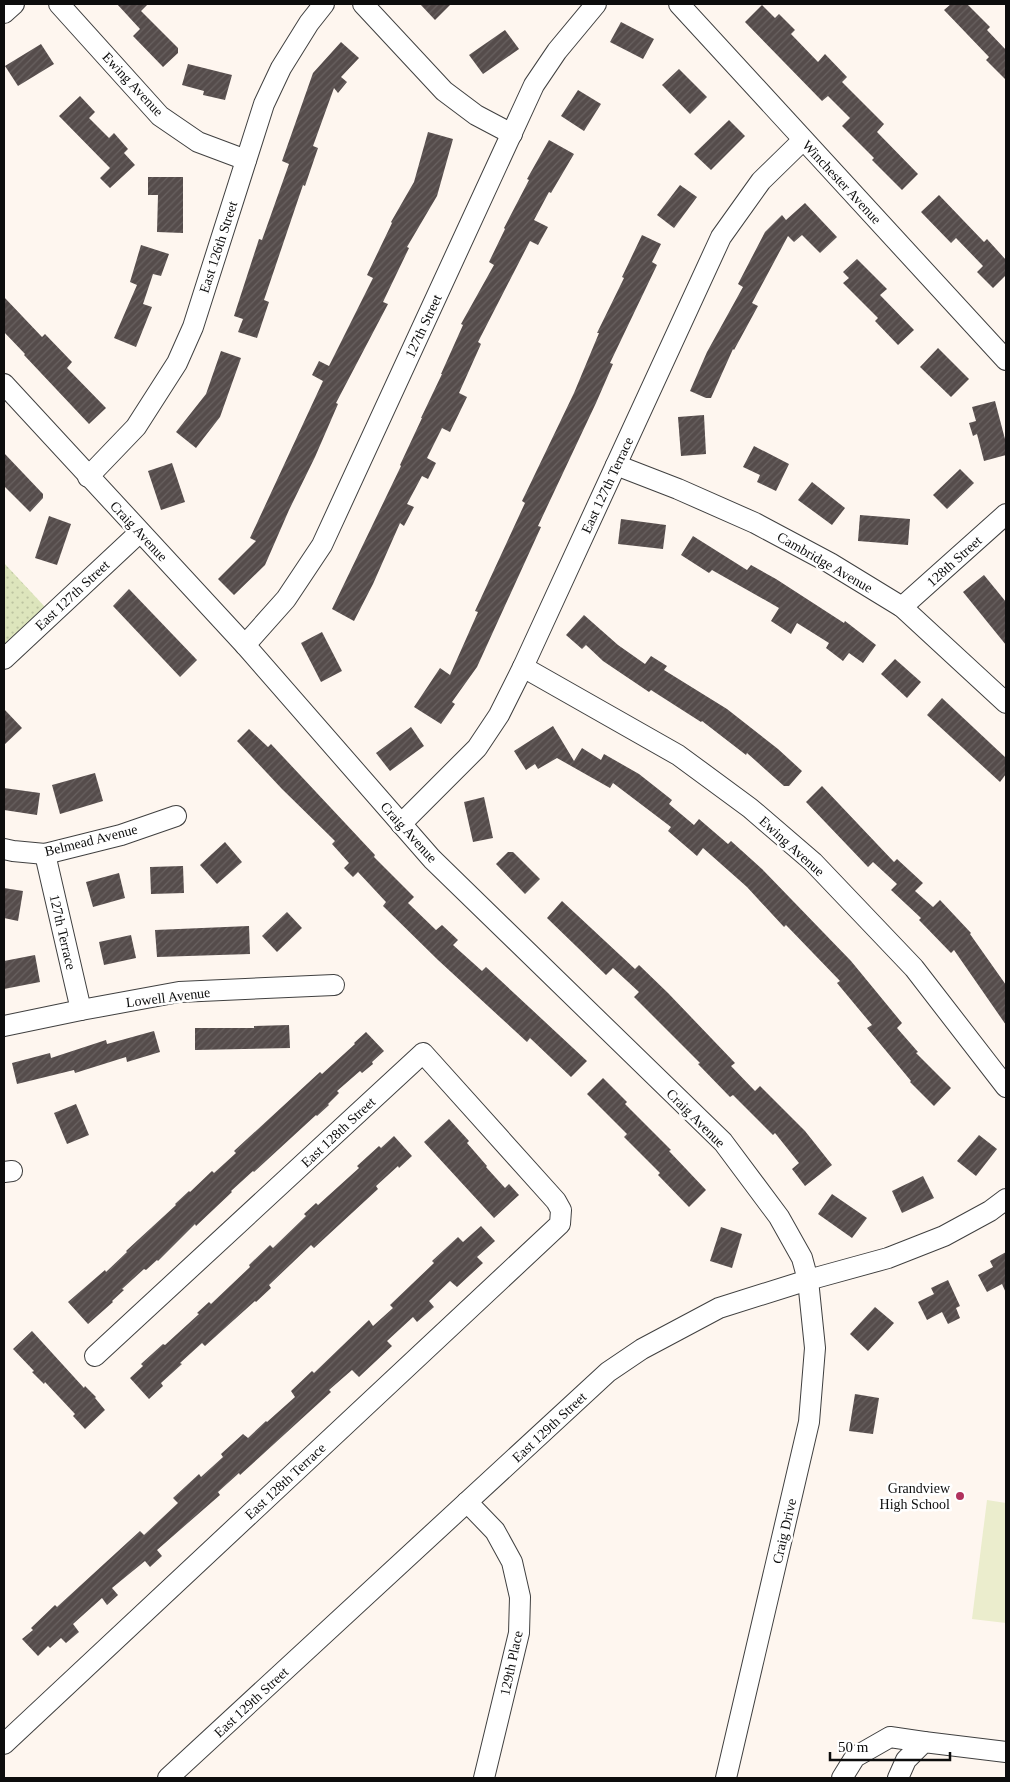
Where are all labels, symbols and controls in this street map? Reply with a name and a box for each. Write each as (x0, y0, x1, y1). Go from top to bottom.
street label: Ewing Avenue (99, 49, 166, 119)
street label: Winchester Avenue (799, 138, 884, 227)
street label: East 126th Street (197, 199, 240, 295)
street label: 127th Street (402, 292, 445, 360)
street label: East 127th Terrace (579, 435, 636, 536)
street label: Craig Avenue (107, 498, 170, 564)
street label: Cambridge Avenue (774, 529, 875, 596)
street label: 128th Street (924, 533, 985, 590)
street label: East 127th Street (32, 557, 113, 633)
street label: Craig Avenue (378, 799, 440, 866)
street label: Ewing Avenue (756, 813, 827, 879)
street label: Belmead Avenue (43, 822, 139, 859)
street label: 127th Terrace (47, 893, 78, 971)
street label: Lowell Avenue (125, 985, 211, 1010)
street label: Craig Avenue (663, 1086, 728, 1151)
street label: East 128th Street (298, 1094, 379, 1170)
street label: East 129th Street (509, 1389, 590, 1465)
street label: East 128th Terrace (242, 1440, 329, 1522)
place label: Grandview High School (880, 1481, 951, 1512)
marker: Grandview High School (954, 1490, 966, 1502)
street label: Craig Drive (770, 1497, 799, 1565)
street label: 129th Place (497, 1629, 526, 1697)
street label: East 129th Street (211, 1664, 292, 1740)
scale bar (830, 1730, 950, 1762)
text: 50 m (838, 1739, 869, 1755)

